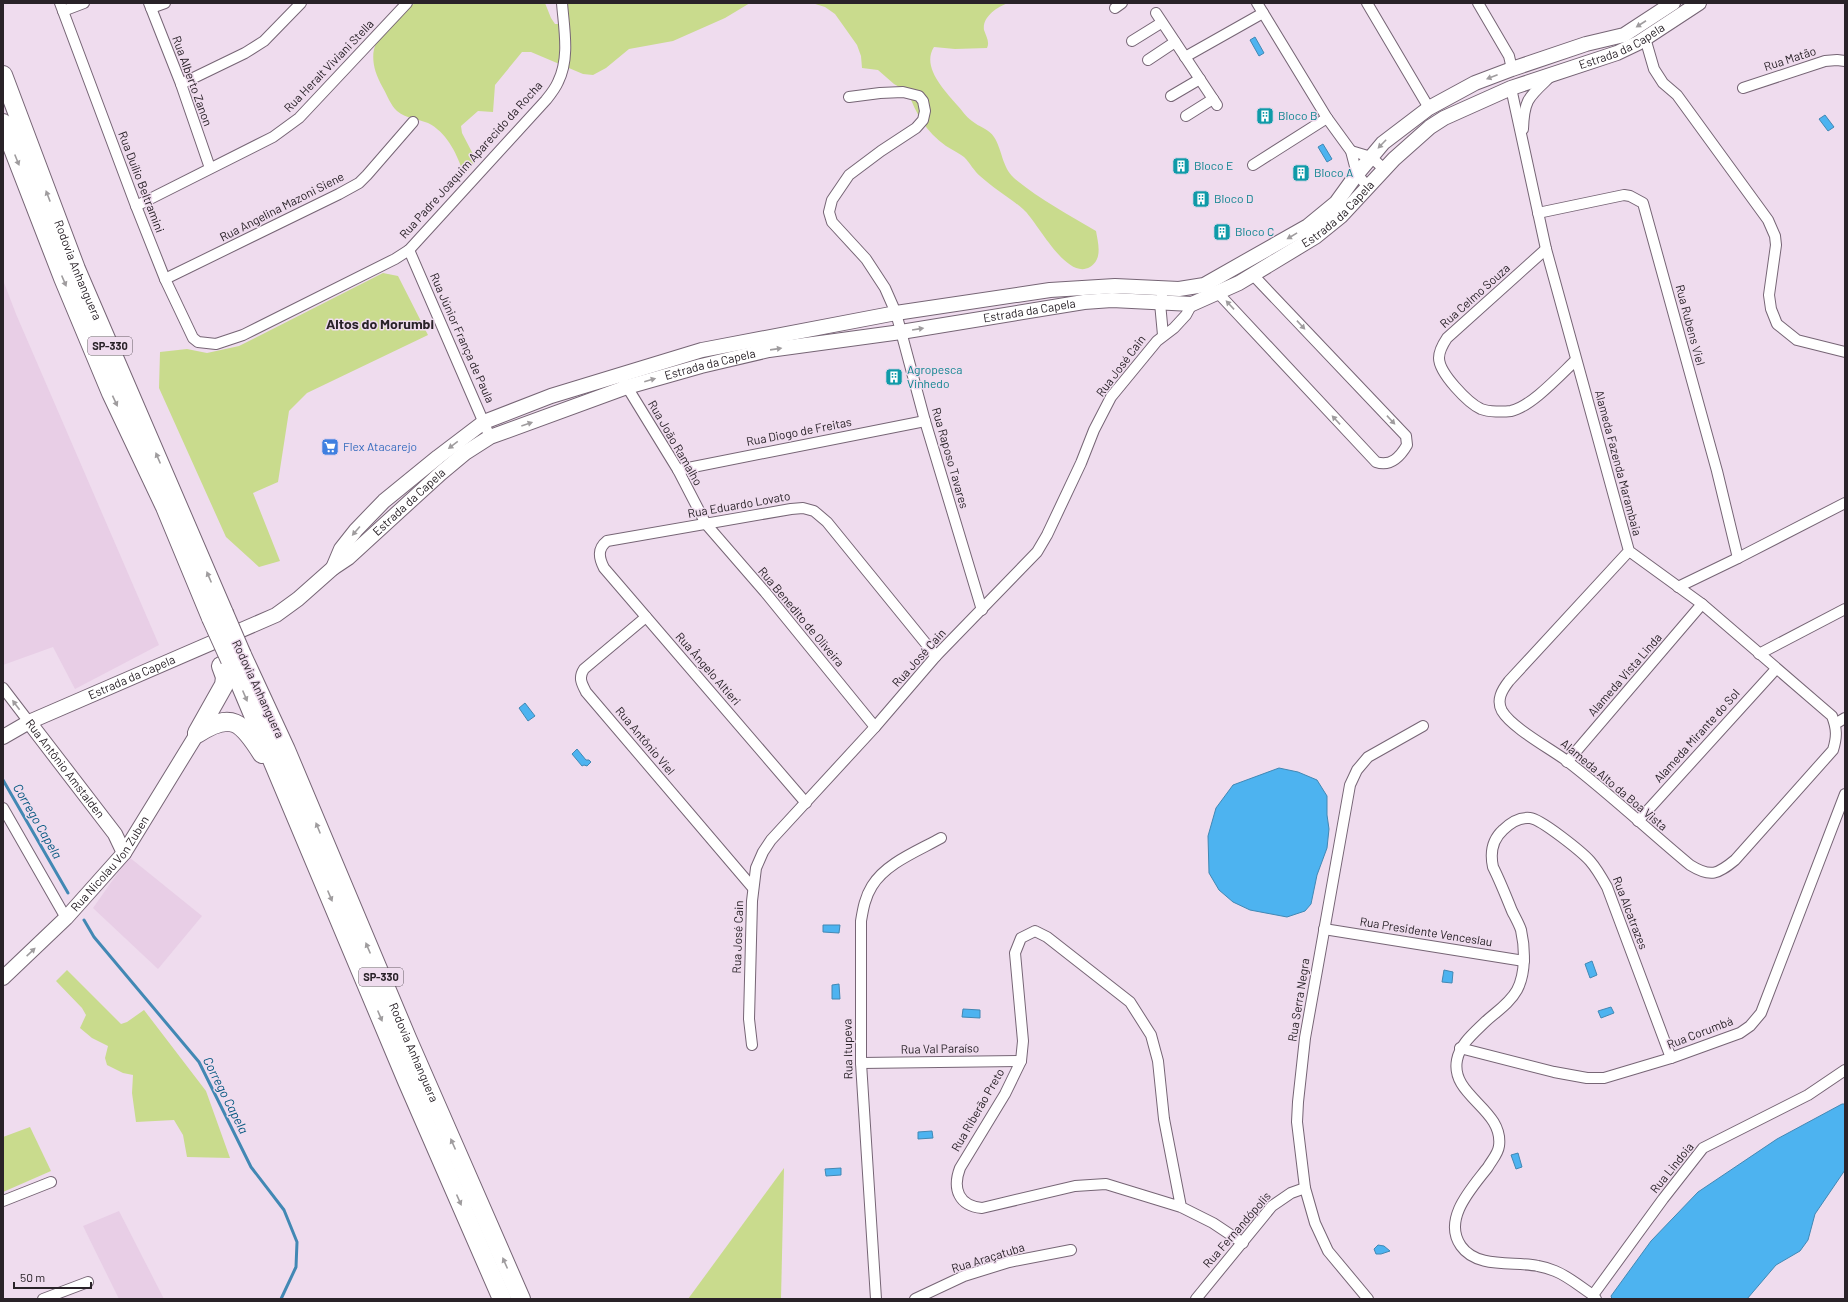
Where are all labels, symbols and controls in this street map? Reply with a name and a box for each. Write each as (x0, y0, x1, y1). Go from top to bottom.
street label: Rua Heralt Viviani Stella (281, 16, 376, 114)
street label: Estrada da Capela (1577, 20, 1667, 71)
one-way arrow (1635, 20, 1646, 28)
street label: Rua Alberto Zanon (170, 34, 216, 128)
street label: Rua Matão (1762, 43, 1817, 73)
one-way arrow (1486, 74, 1498, 80)
street label: Rua Padre Joaquim Aparecido da Rocha (396, 78, 545, 241)
building icon: Bloco B (1255, 106, 1275, 126)
place label: Bloco B (1278, 108, 1318, 122)
street label: Rua Duílio Beltramini (116, 129, 168, 234)
one-way arrow (1378, 139, 1387, 149)
one-way arrow (15, 154, 21, 166)
building icon: Bloco E (1171, 156, 1191, 176)
place label: Bloco E (1194, 158, 1233, 172)
building icon: Bloco A (1291, 163, 1311, 183)
place label: Bloco A (1314, 165, 1353, 179)
street label: Rua Angelina Mazoni Siene (217, 169, 346, 244)
street label: Estrada da Capela (1298, 177, 1376, 250)
building icon: Bloco D (1191, 189, 1211, 209)
one-way arrow (44, 190, 50, 202)
place label: Bloco D (1214, 191, 1253, 205)
street label: Rodovia Anhanguera (52, 218, 105, 322)
building icon: Bloco C (1212, 222, 1232, 242)
place label: Bloco C (1235, 224, 1274, 238)
one-way arrow (1287, 232, 1297, 240)
street label: Rua Celmo Souza (1437, 260, 1512, 330)
street label: Rua Júnior França de Paula (428, 270, 498, 405)
one-way arrow (62, 275, 68, 287)
street label: Rua Rubens Viel (1673, 283, 1708, 367)
street label: Estrada da Capela (982, 296, 1076, 324)
one-way arrow (1225, 300, 1235, 310)
district label: Altos do Morumbi (326, 315, 434, 332)
one-way arrow (1296, 320, 1306, 330)
one-way arrow (912, 326, 925, 332)
street label: Rua José Cain (1093, 332, 1148, 399)
road number: SP-330 (88, 337, 132, 355)
street label: Estrada da Capela (663, 345, 757, 382)
one-way arrow (770, 346, 782, 352)
place label: Agropesca Vinhedo (907, 362, 962, 390)
building icon: Agropesca Vinhedo (884, 367, 904, 387)
one-way arrow (644, 377, 656, 383)
street label: Alameda Fazenda Marambaia (1593, 388, 1645, 537)
one-way arrow (112, 395, 118, 406)
street label: Rua João Ramalho (646, 397, 706, 488)
street label: Rua Raposo Tavares (930, 406, 972, 510)
street label: Rua Diogo de Freitas (745, 414, 853, 448)
one-way arrow (1332, 415, 1341, 425)
one-way arrow (1386, 415, 1395, 425)
one-way arrow (522, 420, 534, 426)
supermarket icon: Flex Atacarejo (320, 437, 340, 457)
place label: Flex Atacarejo (343, 439, 417, 453)
one-way arrow (448, 441, 458, 449)
one-way arrow (155, 452, 161, 463)
street label: Estrada da Capela (369, 465, 448, 538)
street label: Rua Eduardo Lovato (686, 488, 791, 520)
one-way arrow (351, 526, 360, 536)
street label: Rua Benedito de Oliveira (756, 564, 848, 669)
one-way arrow (205, 571, 211, 583)
street label: Rua José Cain (889, 625, 948, 689)
street label: Rua Ângelo Altieri (673, 629, 744, 708)
street label: Alameda Vista Linda (1584, 630, 1664, 719)
street label: Rodovia Anhanguera (230, 637, 288, 740)
street label: Estrada da Capela (86, 652, 177, 702)
street label: Alameda Mirante do Sol (1651, 686, 1742, 785)
one-way arrow (243, 691, 249, 703)
one-way arrow (12, 699, 20, 710)
street label: Rua Antônio Viel (613, 704, 678, 777)
street label: Rua Antônio Amstalden (23, 716, 108, 820)
street label: Alameda Alto da Boa Vista (1559, 736, 1671, 833)
water label: Corrego Capela (10, 781, 66, 862)
street label: Rua Nicolau Von Zuben (67, 813, 151, 914)
one-way arrow (314, 821, 320, 833)
street label: Rua Alcatrazes (1611, 874, 1651, 951)
one-way arrow (327, 891, 333, 902)
street label: Rua José Cain (729, 900, 745, 974)
street label: Rua Presidente Venceslau (1359, 914, 1493, 948)
one-way arrow (365, 941, 371, 953)
one-way arrow (26, 947, 37, 956)
street label: Rua Serra Negra (1284, 957, 1312, 1043)
road number: SP-330 (359, 968, 403, 986)
street label: Rodovia Anhanguera (387, 1000, 442, 1104)
one-way arrow (377, 1011, 383, 1022)
street label: Rua Corumbá (1665, 1013, 1735, 1051)
street label: Rua Itupeva (839, 1019, 855, 1079)
street label: Rua Val Paraíso (901, 1040, 979, 1056)
water label: Corrego Capela (200, 1054, 252, 1136)
street label: Rua Riberão Preto (948, 1066, 1007, 1153)
one-way arrow (450, 1139, 456, 1150)
street label: Rua Lindoia (1647, 1139, 1696, 1195)
street label: Rua Fernandópolis (1199, 1188, 1273, 1270)
one-way arrow (456, 1194, 462, 1206)
street label: Rua Araçatuba (949, 1239, 1026, 1275)
one-way arrow (502, 1258, 508, 1269)
scale bar (14, 1264, 91, 1290)
text: 50 m (20, 1270, 45, 1284)

